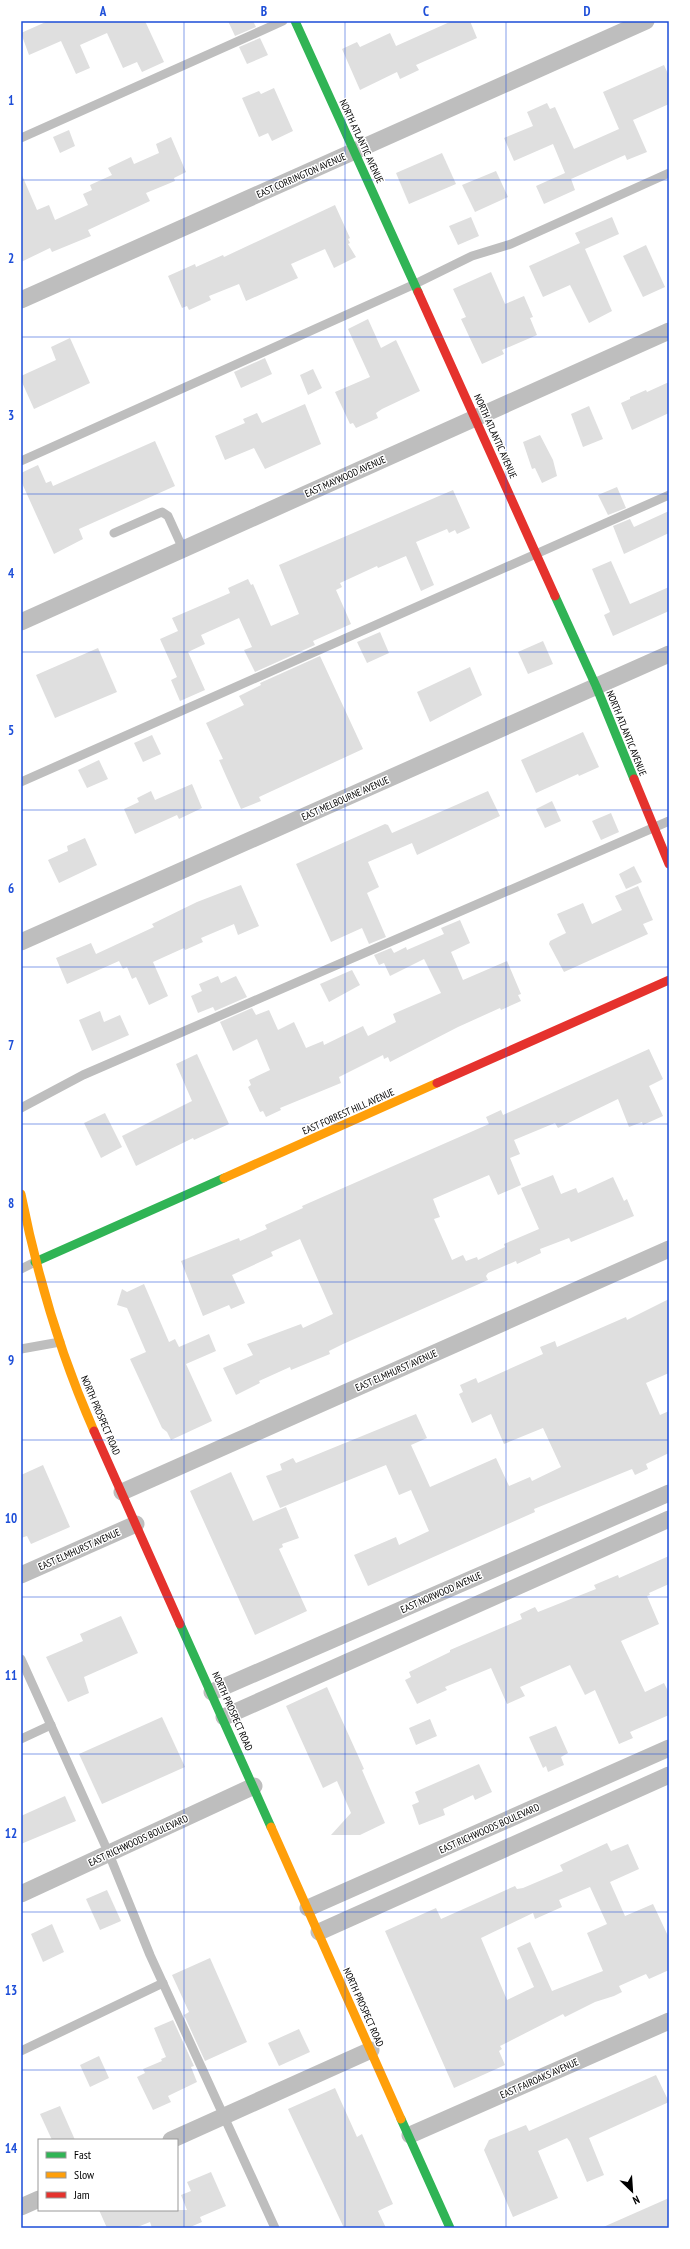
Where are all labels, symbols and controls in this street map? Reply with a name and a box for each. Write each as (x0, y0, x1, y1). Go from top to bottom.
text: A (99, 3, 107, 20)
text: B (261, 3, 267, 20)
text: C (423, 3, 429, 20)
text: D (584, 3, 591, 20)
text: 1 (8, 92, 14, 109)
street label: NORTH ATLANTIC AVENUE (336, 97, 387, 185)
street label: EAST CORRINGTON AVENUE (254, 150, 348, 201)
text: 2 (8, 250, 14, 267)
street label: NORTH ATLANTIC AVENUE (471, 392, 520, 480)
text: 3 (8, 407, 14, 424)
street label: EAST MAYWOOD AVENUE (303, 453, 388, 500)
text: 4 (8, 565, 15, 582)
street label: NORTH ATLANTIC AVENUE (603, 689, 650, 778)
text: 5 (8, 722, 14, 739)
street label: EAST MELBOURNE AVENUE (300, 773, 391, 824)
text: 6 (8, 880, 14, 897)
text: 7 (8, 1037, 14, 1054)
street label: EAST FORREST HILL AVENUE (300, 1085, 396, 1138)
text: 8 (8, 1195, 14, 1212)
street label: EAST ELMHURST AVENUE (353, 1347, 439, 1394)
text: 9 (8, 1352, 14, 1369)
street label: NORTH PROSPECT ROAD (78, 1373, 123, 1457)
text: 10 (5, 1510, 17, 1527)
street label: EAST ELMHURST AVENUE (36, 1526, 122, 1573)
street label: EAST NORWOOD AVENUE (398, 1569, 484, 1616)
text: 11 (5, 1667, 17, 1684)
street label: NORTH PROSPECT ROAD (209, 1670, 256, 1753)
street label: EAST RICHWOODS BOULEVARD (437, 1800, 541, 1857)
street label: EAST RICHWOODS BOULEVARD (86, 1812, 190, 1869)
text: 12 (5, 1825, 17, 1842)
street label: NORTH PROSPECT ROAD (340, 1966, 387, 2049)
text: 13 (5, 1982, 17, 1999)
street label: EAST FAIROAKS AVENUE (498, 2055, 580, 2102)
legend (38, 2139, 178, 2211)
text: 14 (5, 2140, 18, 2157)
text: Fast (74, 2147, 92, 2162)
text: Slow (74, 2167, 95, 2182)
north arrow (612, 2171, 652, 2211)
text: Jam (73, 2187, 90, 2202)
text: N (631, 2192, 642, 2208)

